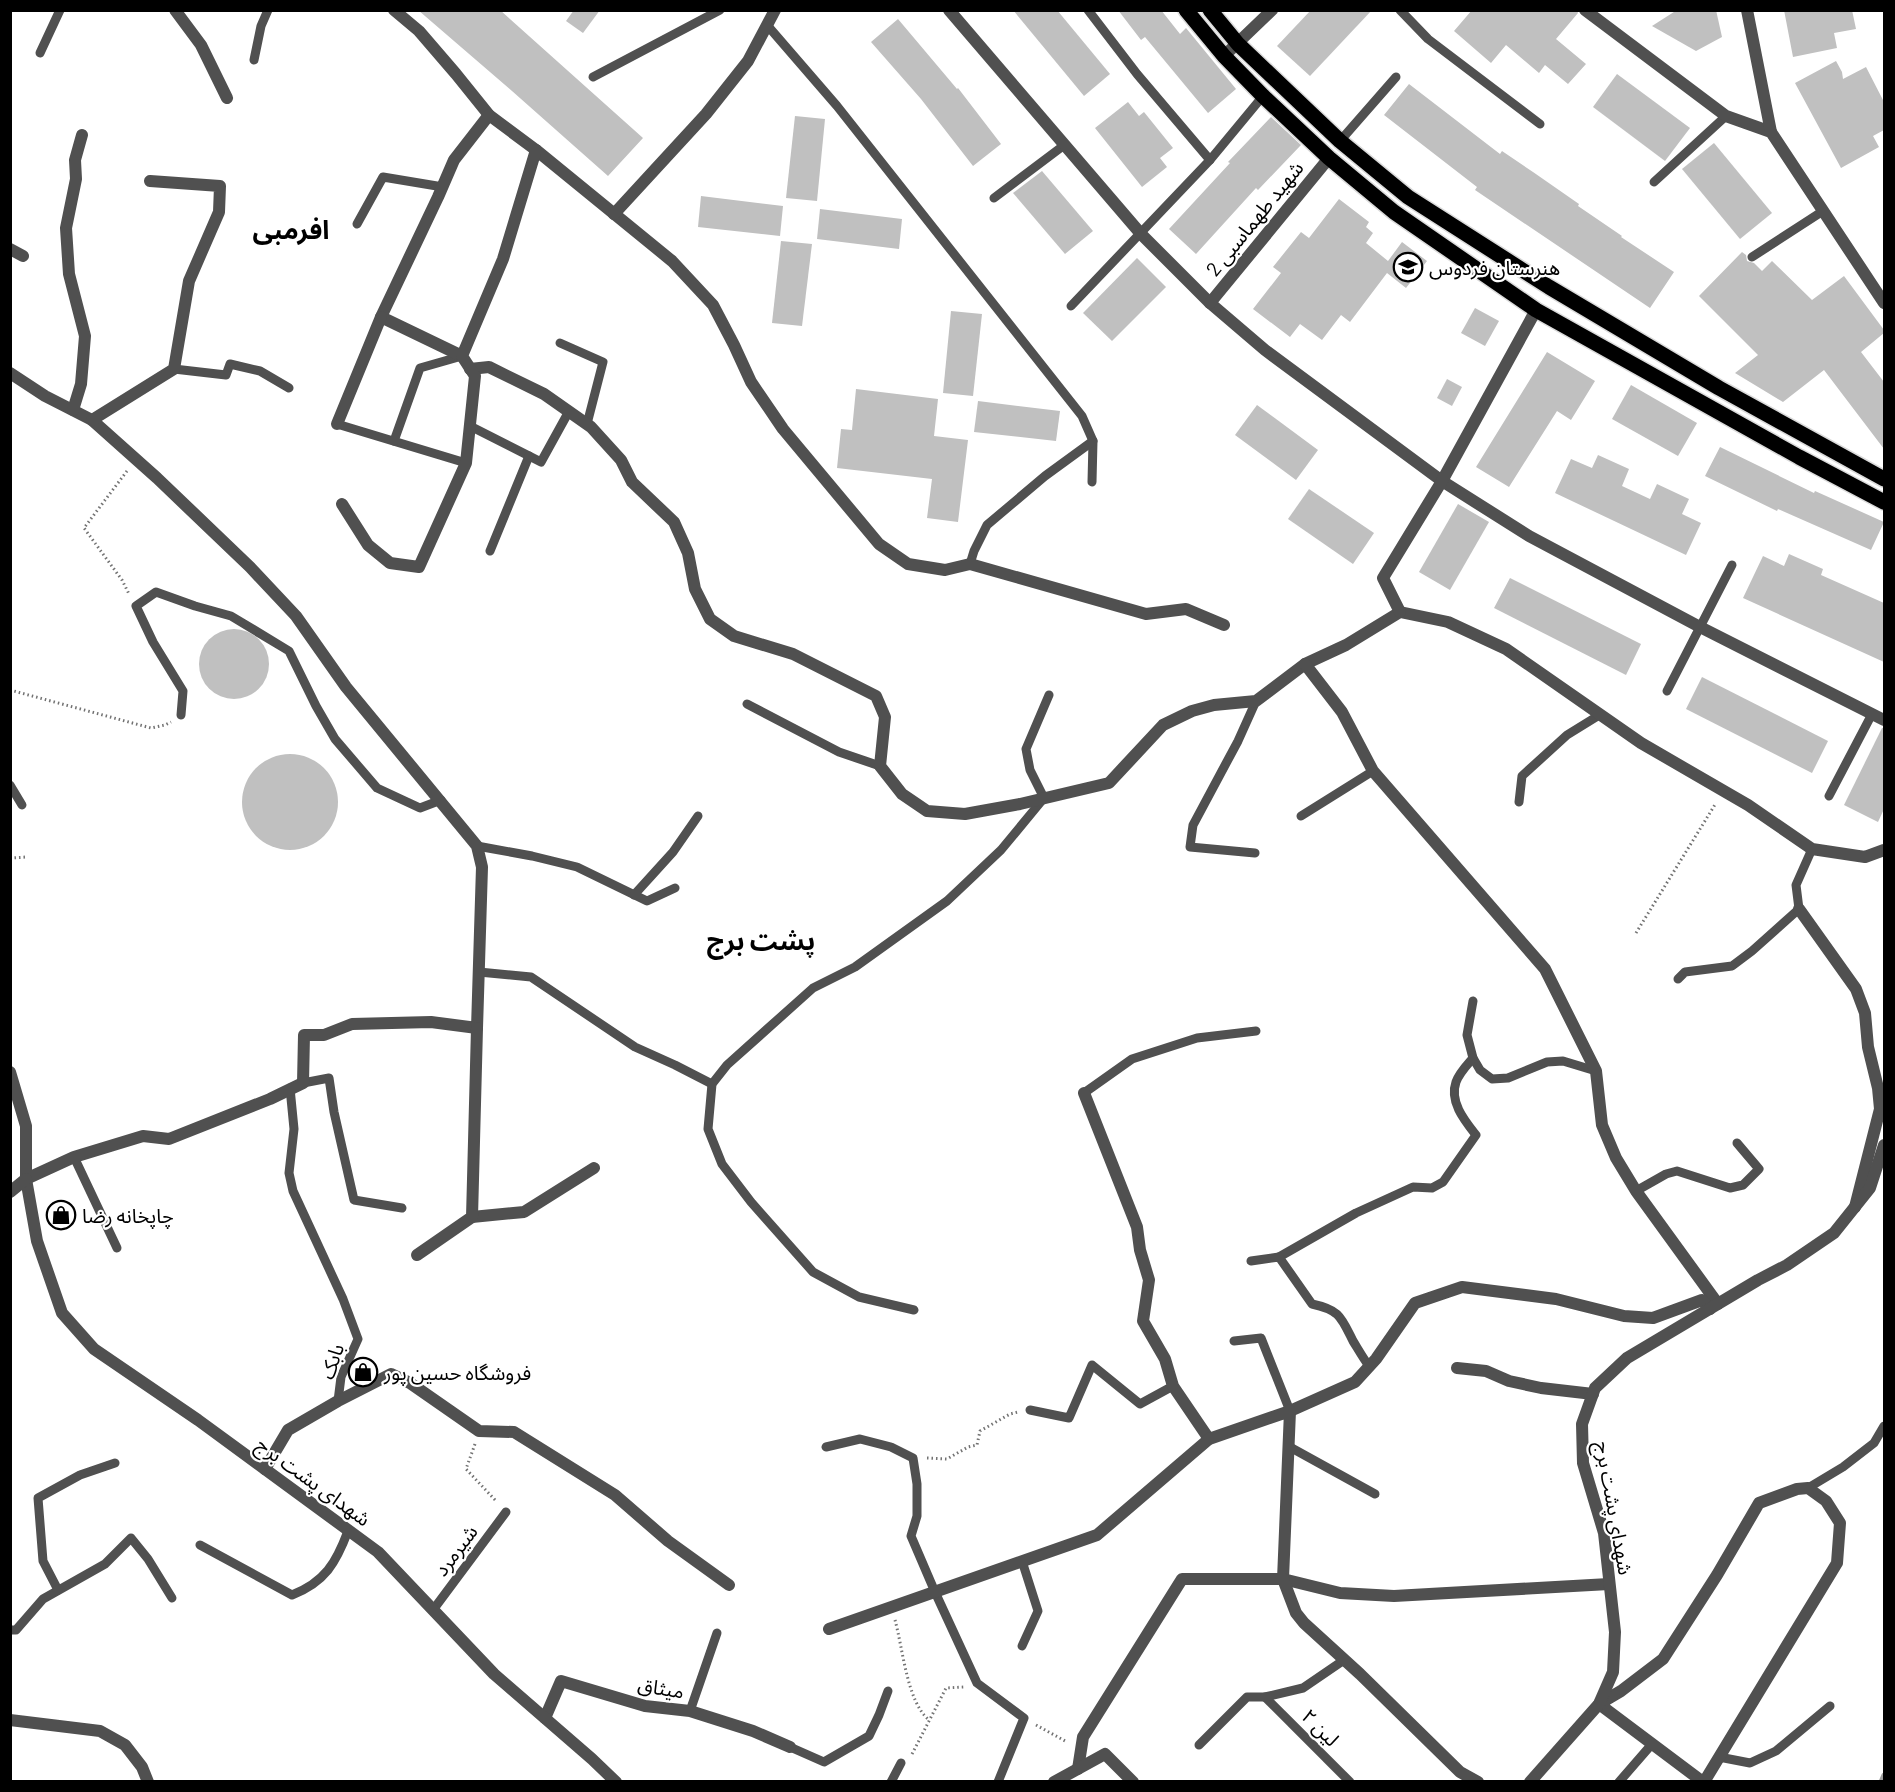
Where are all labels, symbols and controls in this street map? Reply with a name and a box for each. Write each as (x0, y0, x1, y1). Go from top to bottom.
street label: شهید طهماسبی 2 (1200, 156, 1308, 281)
district label: افرمبی (253, 213, 329, 245)
school or university icon: هنرستان فردوس (1392, 251, 1424, 283)
place label: هنرستان فردوس (1429, 255, 1560, 280)
district label: پشت برج (707, 924, 815, 960)
shop icon: چاپخانه رضا (45, 1199, 77, 1231)
place label: چاپخانه رضا (82, 1203, 174, 1229)
street label: بابک (314, 1340, 348, 1382)
shop icon: فروشگاه حسین پور (347, 1356, 379, 1388)
place label: فروشگاه حسین پور (383, 1360, 531, 1386)
street label: شهدای پشت برج (250, 1432, 376, 1534)
street label: شهدای پشت برج (1587, 1439, 1639, 1577)
street label: شیرمرد (428, 1520, 483, 1581)
street label: میثاق (636, 1671, 686, 1703)
street label: لین ۲ (1297, 1703, 1345, 1751)

